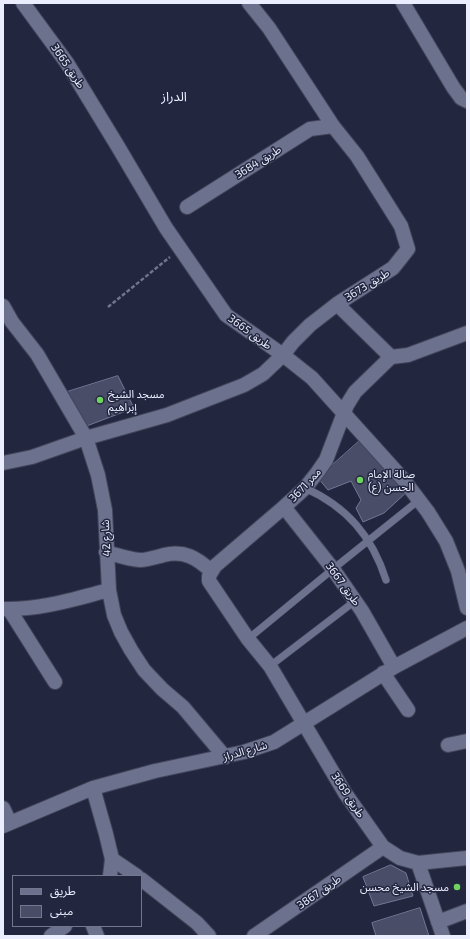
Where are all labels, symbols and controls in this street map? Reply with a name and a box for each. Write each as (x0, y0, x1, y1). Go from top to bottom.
street label: طريق 3665 (48, 41, 88, 91)
district label: الدراز (161, 89, 187, 105)
street label: طريق 3684 (232, 143, 284, 181)
street label: طريق 3673 (342, 266, 392, 304)
street label: طريق 3665 (226, 312, 274, 352)
place label: مسجد الشيخ إبراهيم (108, 387, 165, 413)
marker: مسجد الشيخ إبراهيم (95, 395, 105, 405)
street label: ممر 3671 (286, 465, 324, 505)
place label: صالة الإمام الحسن (ع) (368, 467, 415, 493)
marker: صالة الإمام الحسن (ع) (355, 475, 365, 485)
street label: شارع 42 (98, 519, 114, 557)
street label: طريق 3667 (323, 560, 363, 608)
street label: شارع الدراز (221, 738, 269, 764)
street label: طريق 3669 (329, 770, 367, 820)
street label: طريق 3867 (294, 872, 344, 912)
legend (12, 875, 142, 927)
place label: مسجد الشيخ محسن (360, 880, 449, 894)
marker: مسجد الشيخ محسن (452, 882, 462, 892)
text: طريق (50, 883, 76, 897)
text: مبنى (50, 903, 73, 917)

